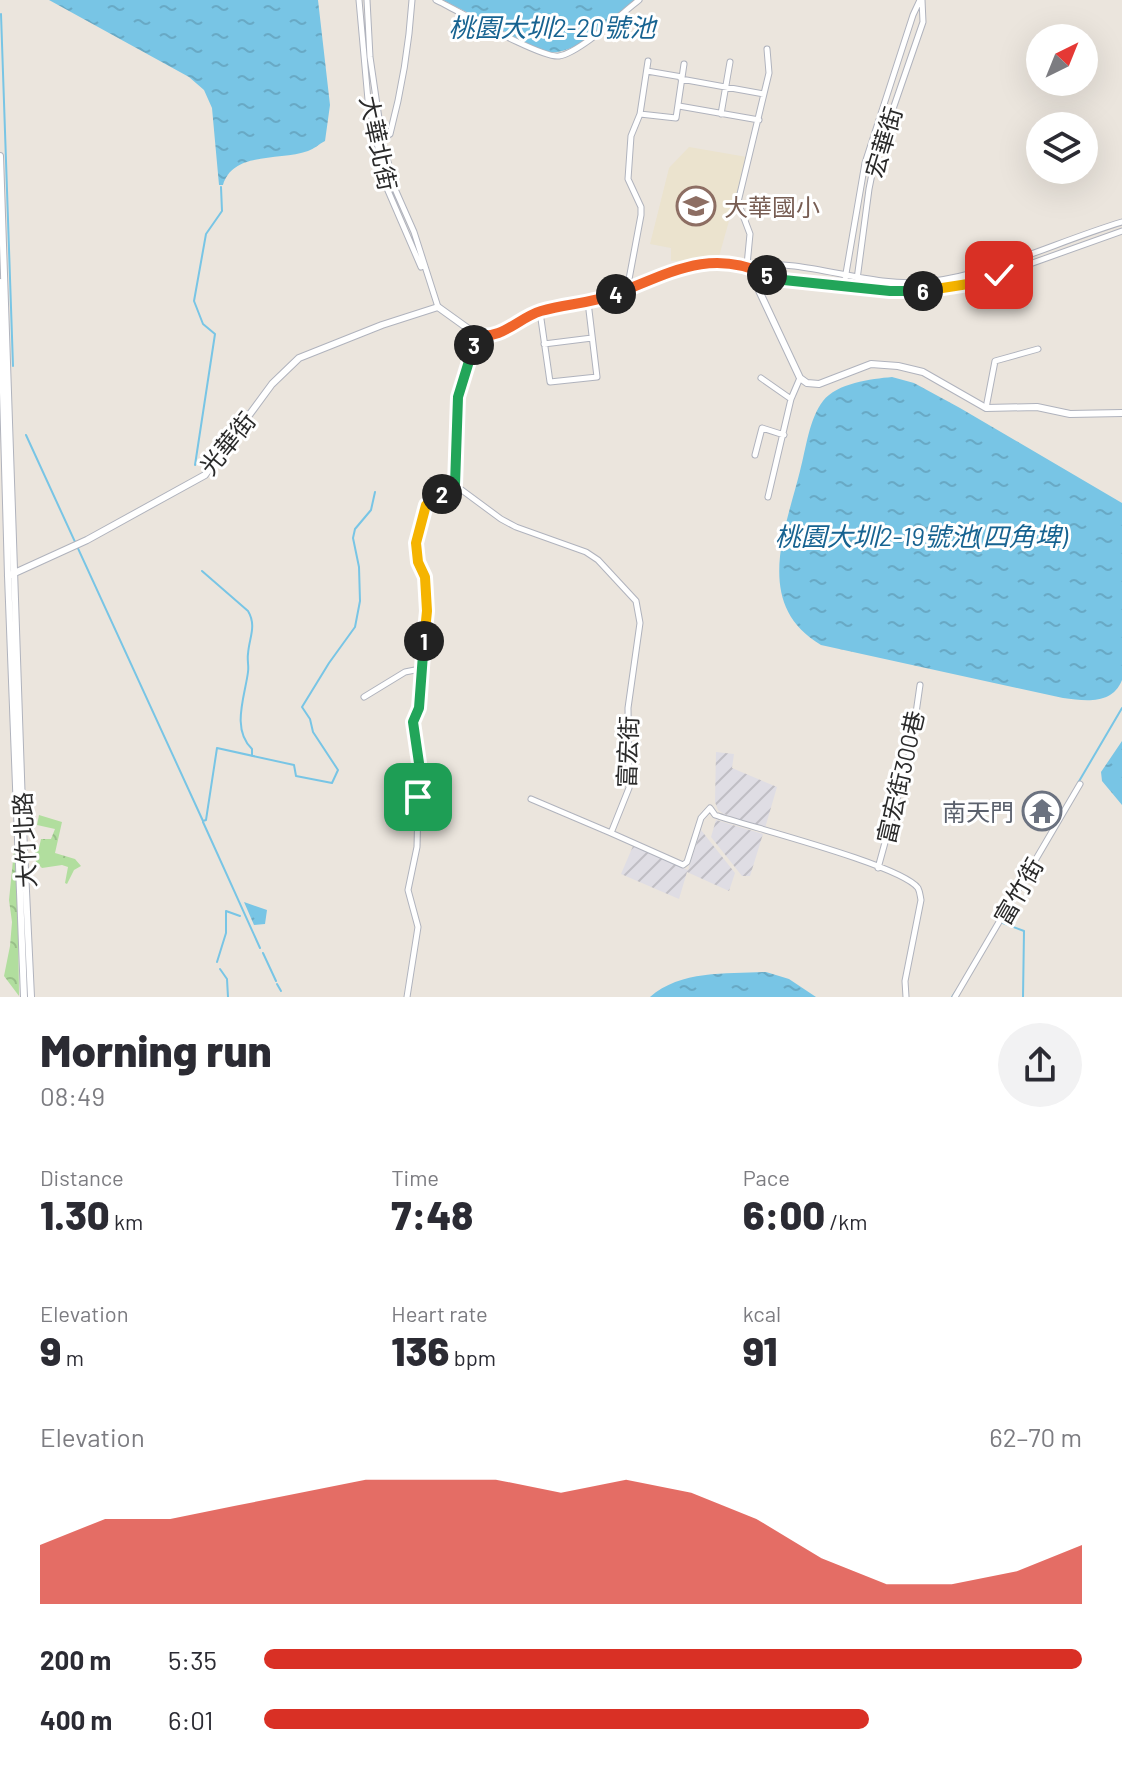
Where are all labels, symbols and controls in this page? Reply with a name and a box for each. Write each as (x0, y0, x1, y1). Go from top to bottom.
water label: 桃園大圳2-20號池 (448, 11, 659, 42)
north arrow (1026, 24, 1098, 96)
map controls (1026, 24, 1098, 184)
street label: 大華北街 (355, 93, 403, 193)
street label: 宏華街 (859, 103, 907, 181)
button: layers (1026, 112, 1098, 184)
school or university icon: 大華國小 (675, 185, 717, 227)
place label: 大華國小 (724, 192, 820, 221)
pin (965, 241, 1033, 309)
icon: check (977, 253, 1021, 297)
pin: 5 (747, 255, 787, 295)
text: 5 (761, 262, 773, 288)
pin: 6 (903, 271, 943, 311)
pin: 4 (596, 274, 636, 314)
text: 6 (917, 278, 929, 304)
text: 4 (609, 281, 623, 307)
pin: 3 (454, 325, 494, 365)
text: 3 (468, 332, 480, 358)
street label: 光華街 (193, 406, 261, 480)
pin: 2 (422, 474, 462, 514)
text: 2 (436, 481, 448, 507)
water label: 桃園大圳2-19號池(四角埤) (775, 520, 1069, 551)
pin: 1 (404, 621, 444, 661)
text: 1 (420, 628, 428, 654)
street label: 富宏街300巷 (871, 708, 929, 846)
street label: 富宏街 (611, 716, 643, 788)
pin (384, 763, 452, 831)
icon: arrive (396, 775, 440, 819)
temple icon: 南天門 (1021, 790, 1063, 832)
street label: 大竹北路 (7, 791, 41, 889)
place label: 南天門 (942, 797, 1014, 826)
street label: 富竹街 (987, 853, 1049, 929)
text: Morning run (40, 1023, 272, 1076)
button: share (998, 1023, 1082, 1107)
text: 08:49 (40, 1080, 105, 1111)
text: Distance (40, 1164, 124, 1190)
text: Time (391, 1164, 439, 1190)
text: Pace (743, 1164, 790, 1190)
text: 1.30 (40, 1190, 110, 1238)
text: 7:48 (391, 1190, 473, 1238)
text: 6:00 (743, 1190, 825, 1238)
text: km (110, 1208, 143, 1234)
text: /km (825, 1208, 867, 1234)
text: Elevation (40, 1300, 129, 1326)
text: Heart rate (391, 1300, 488, 1326)
text: kcal (743, 1300, 781, 1326)
text: 9 (40, 1326, 61, 1374)
text: 136 (391, 1326, 449, 1374)
text: 91 (743, 1326, 777, 1374)
text: m (61, 1344, 84, 1370)
text: bpm (449, 1344, 496, 1370)
text: Elevation (40, 1421, 145, 1452)
text: 62–70 m (989, 1421, 1082, 1452)
text: 200 m (40, 1644, 111, 1675)
text: 5:35 (168, 1644, 217, 1675)
text: 400 m (40, 1704, 112, 1735)
text: 6:01 (168, 1704, 213, 1735)

